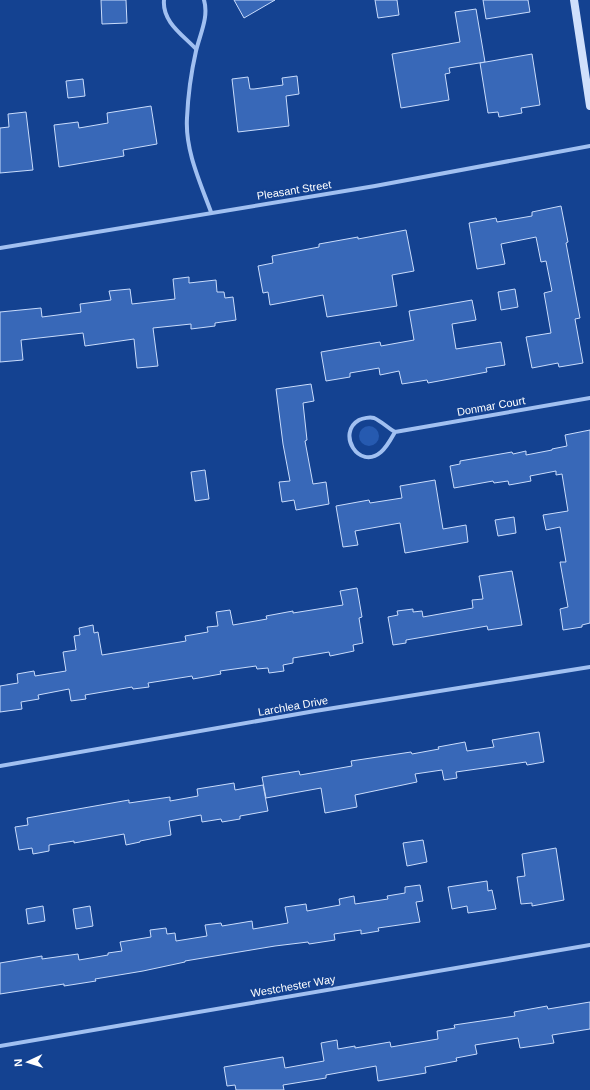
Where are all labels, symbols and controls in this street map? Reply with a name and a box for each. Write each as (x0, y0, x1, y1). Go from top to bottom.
street label: Pleasant Street (256, 178, 332, 202)
street label: Donmar Court (456, 394, 526, 418)
street label: Larchlea Drive (257, 694, 329, 718)
street label: Westchester Way (250, 973, 337, 999)
north arrow (8, 1042, 48, 1082)
text: N (12, 1058, 24, 1067)

